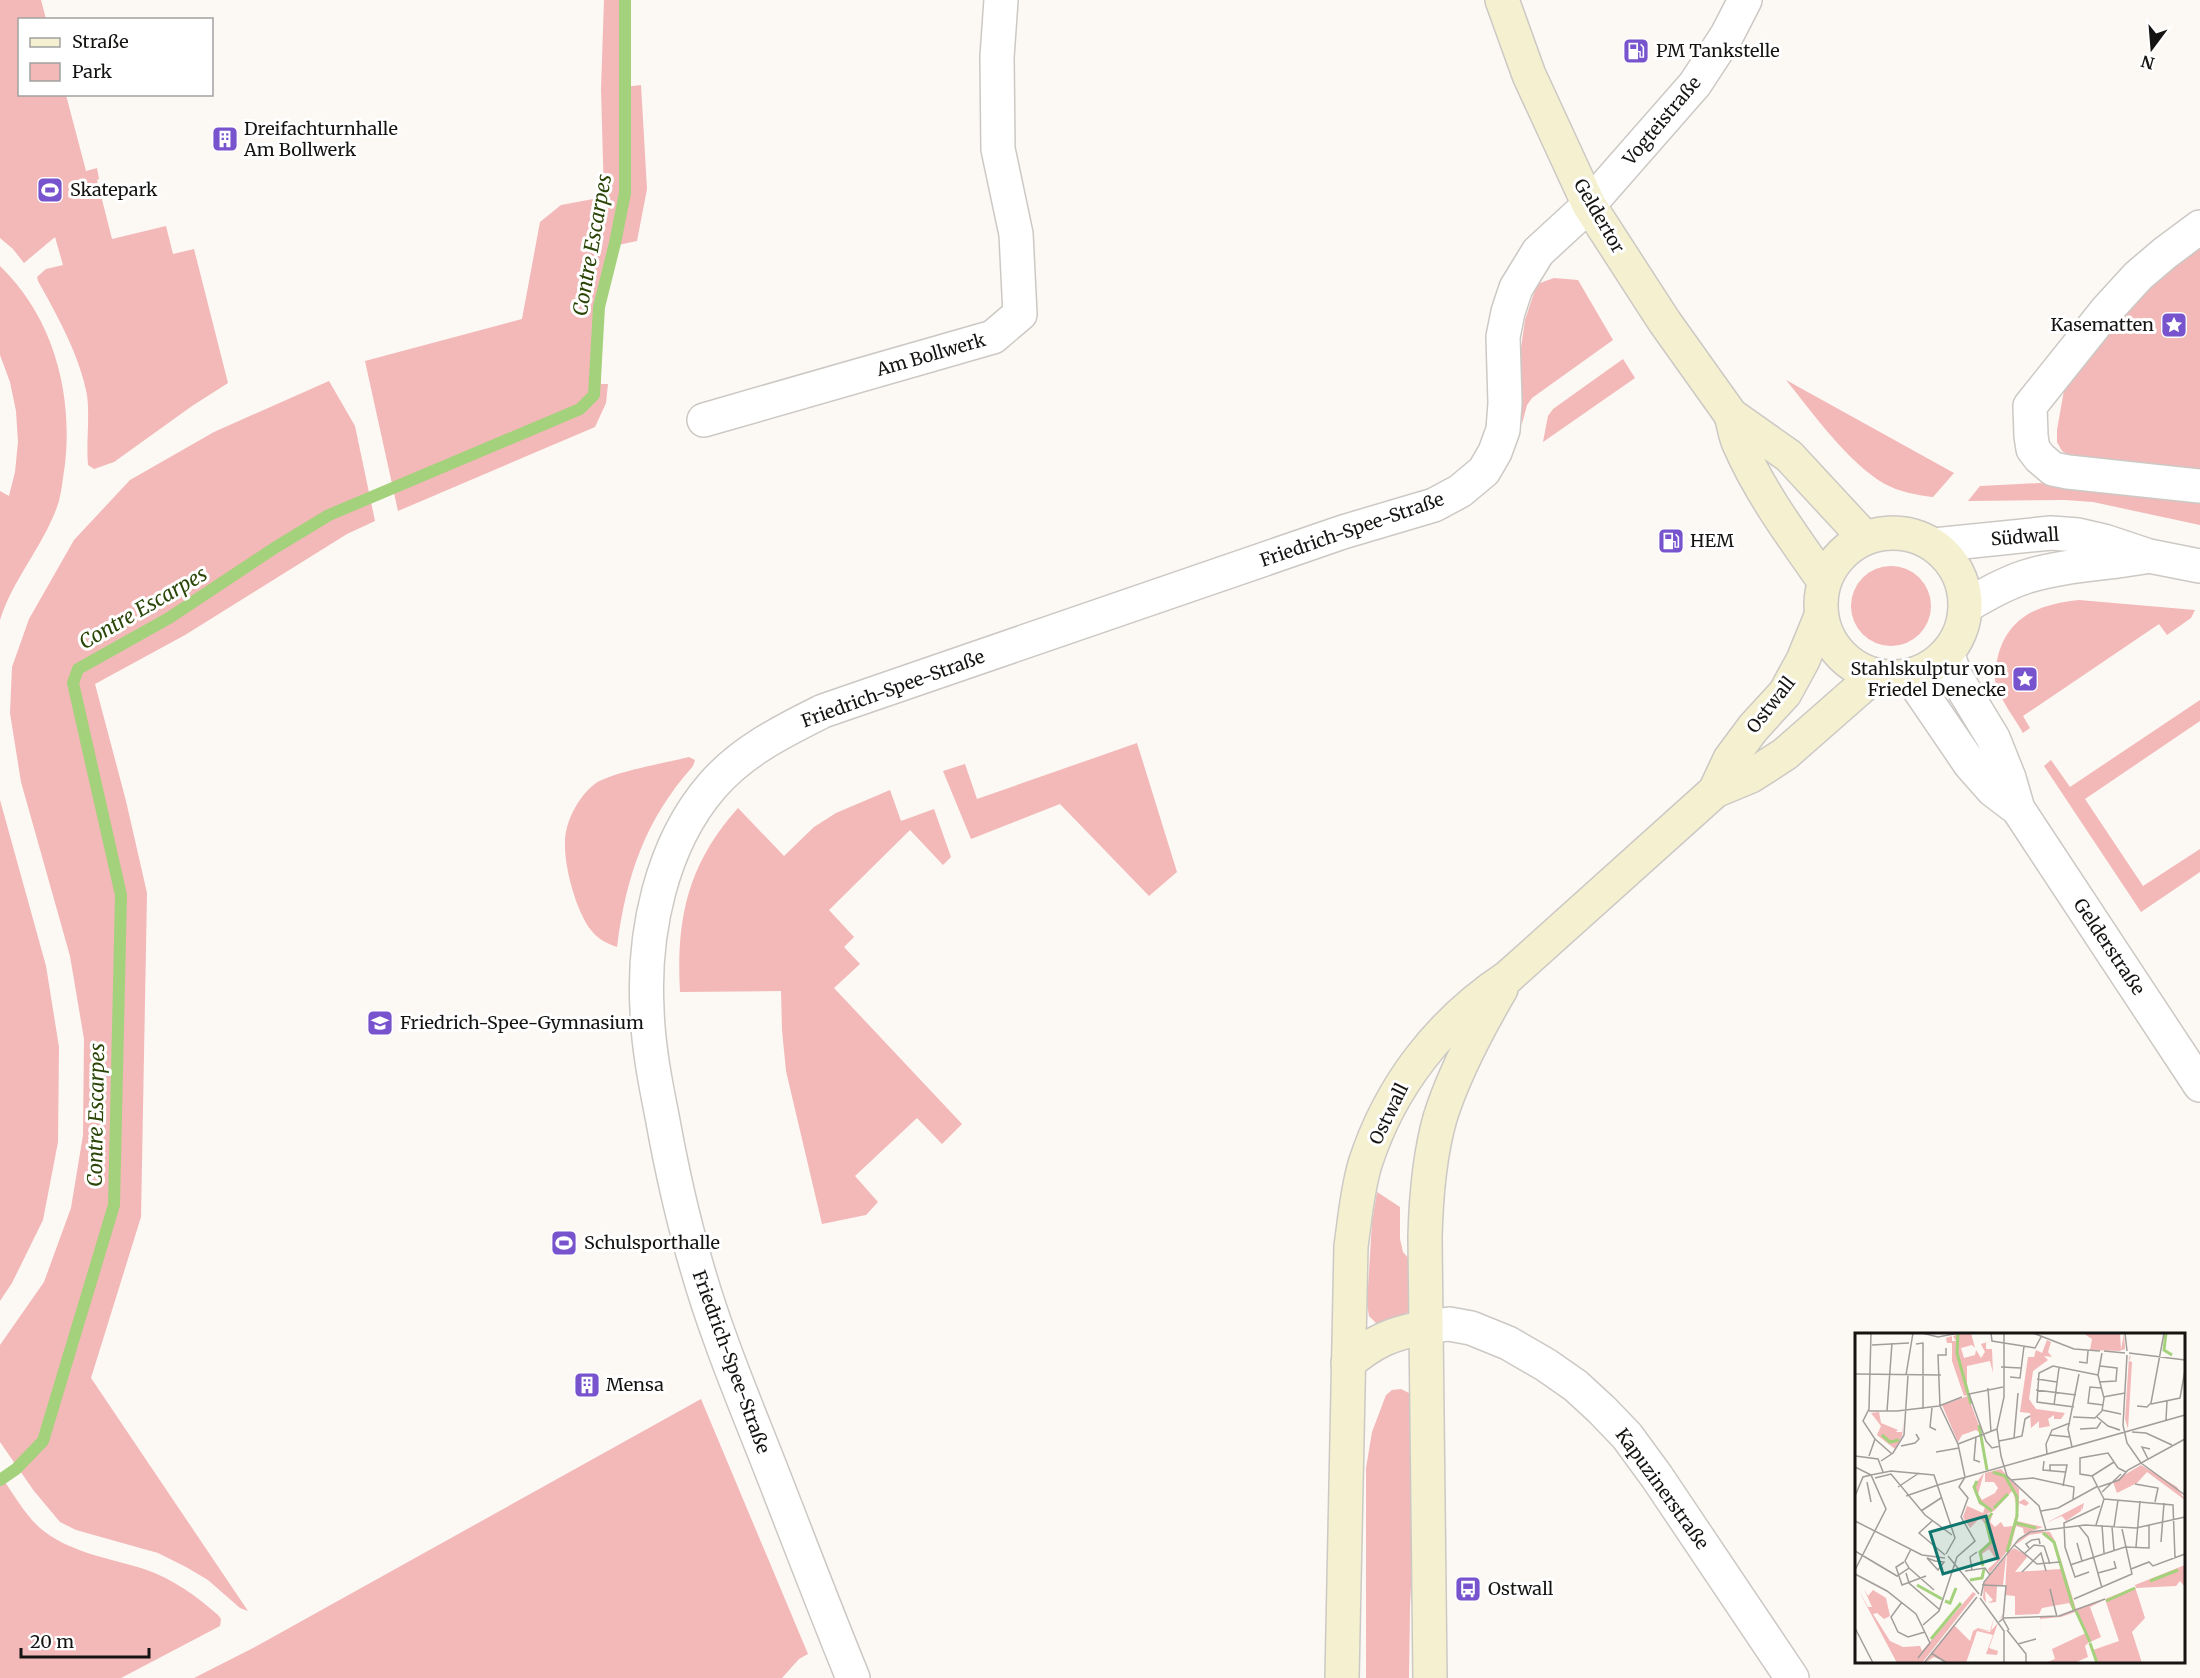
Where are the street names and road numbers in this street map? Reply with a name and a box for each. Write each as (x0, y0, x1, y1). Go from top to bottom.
street label: Vogteistraße (1617, 71, 1706, 171)
street label: Geldertor (1569, 174, 1630, 257)
street label: Am Bollwerk (873, 328, 989, 381)
street label: Friedrich-Spee-Straße (1257, 487, 1447, 572)
street label: Südwall (1990, 523, 2060, 550)
street label: Friedrich-Spee-Straße (798, 645, 987, 732)
street label: Ostwall (1741, 672, 1800, 738)
street label: Gelderstraße (2069, 894, 2150, 999)
street label: Ostwall (1364, 1079, 1413, 1148)
street label: Friedrich-Spee-Straße (688, 1267, 775, 1456)
street label: Kapuzinerstraße (1611, 1424, 1714, 1554)

